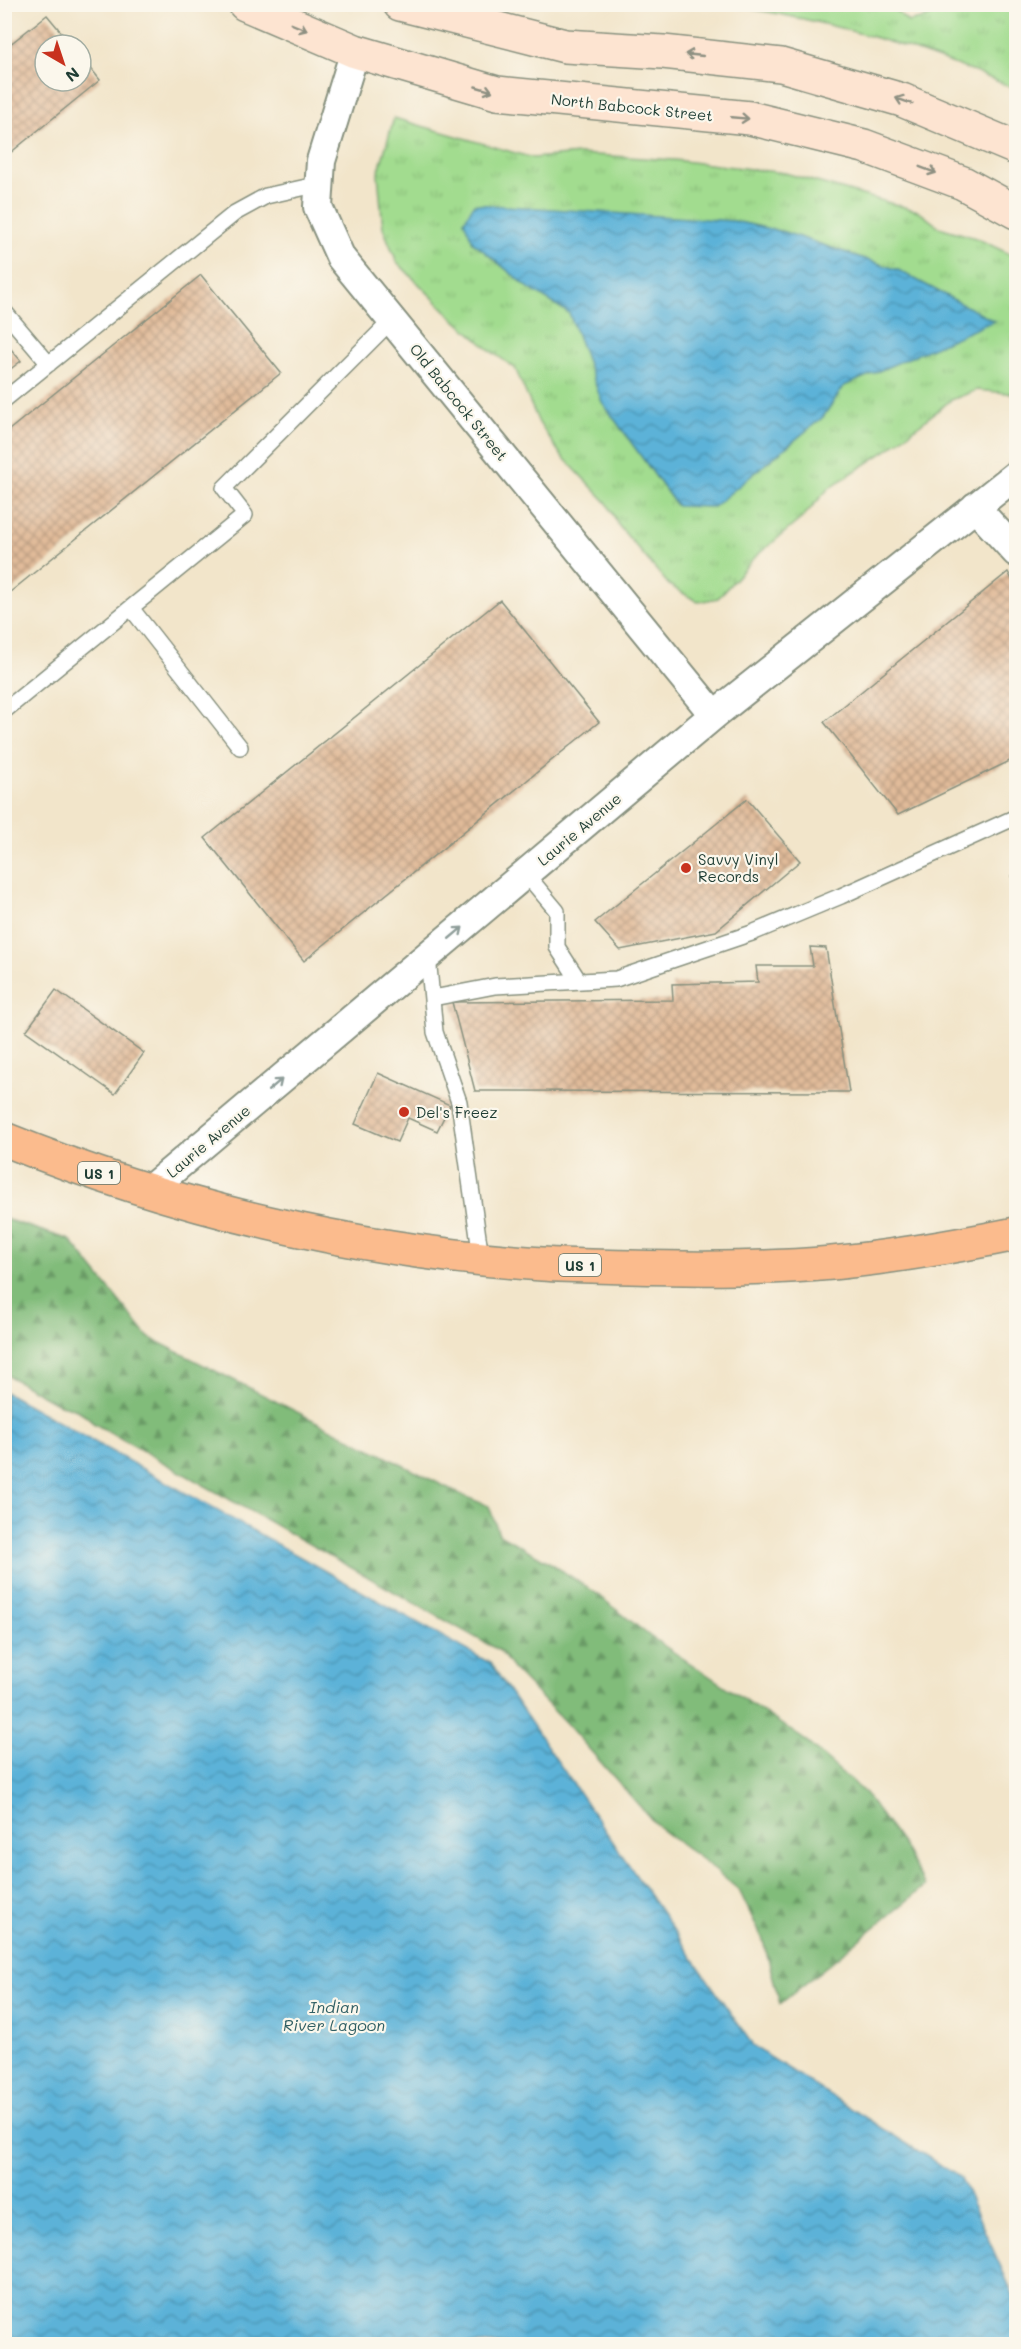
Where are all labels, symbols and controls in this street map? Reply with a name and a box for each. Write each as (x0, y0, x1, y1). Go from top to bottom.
one-way arrow (290, 22, 308, 33)
north arrow (33, 33, 93, 93)
one-way arrow (685, 49, 704, 60)
text: N (61, 63, 84, 87)
one-way arrow (474, 84, 493, 95)
street label: North Babcock Street (550, 89, 714, 125)
one-way arrow (895, 95, 914, 106)
one-way arrow (730, 113, 750, 124)
one-way arrow (918, 165, 936, 176)
street label: Old Babcock Street (406, 339, 512, 465)
street label: Laurie Avenue (533, 788, 625, 870)
place label: Savvy Vinyl Records (698, 849, 778, 886)
marker: Savvy Vinyl Records (679, 861, 693, 875)
one-way arrow (448, 926, 464, 939)
one-way arrow (266, 1079, 282, 1092)
street label: Laurie Avenue (162, 1100, 254, 1182)
place label: Del's Freez (416, 1102, 498, 1122)
marker: Del's Freez (397, 1105, 411, 1119)
road number: US 1 (78, 1162, 120, 1184)
road number: US 1 (559, 1254, 601, 1276)
water label: Indian River Lagoon (283, 1996, 385, 2035)

